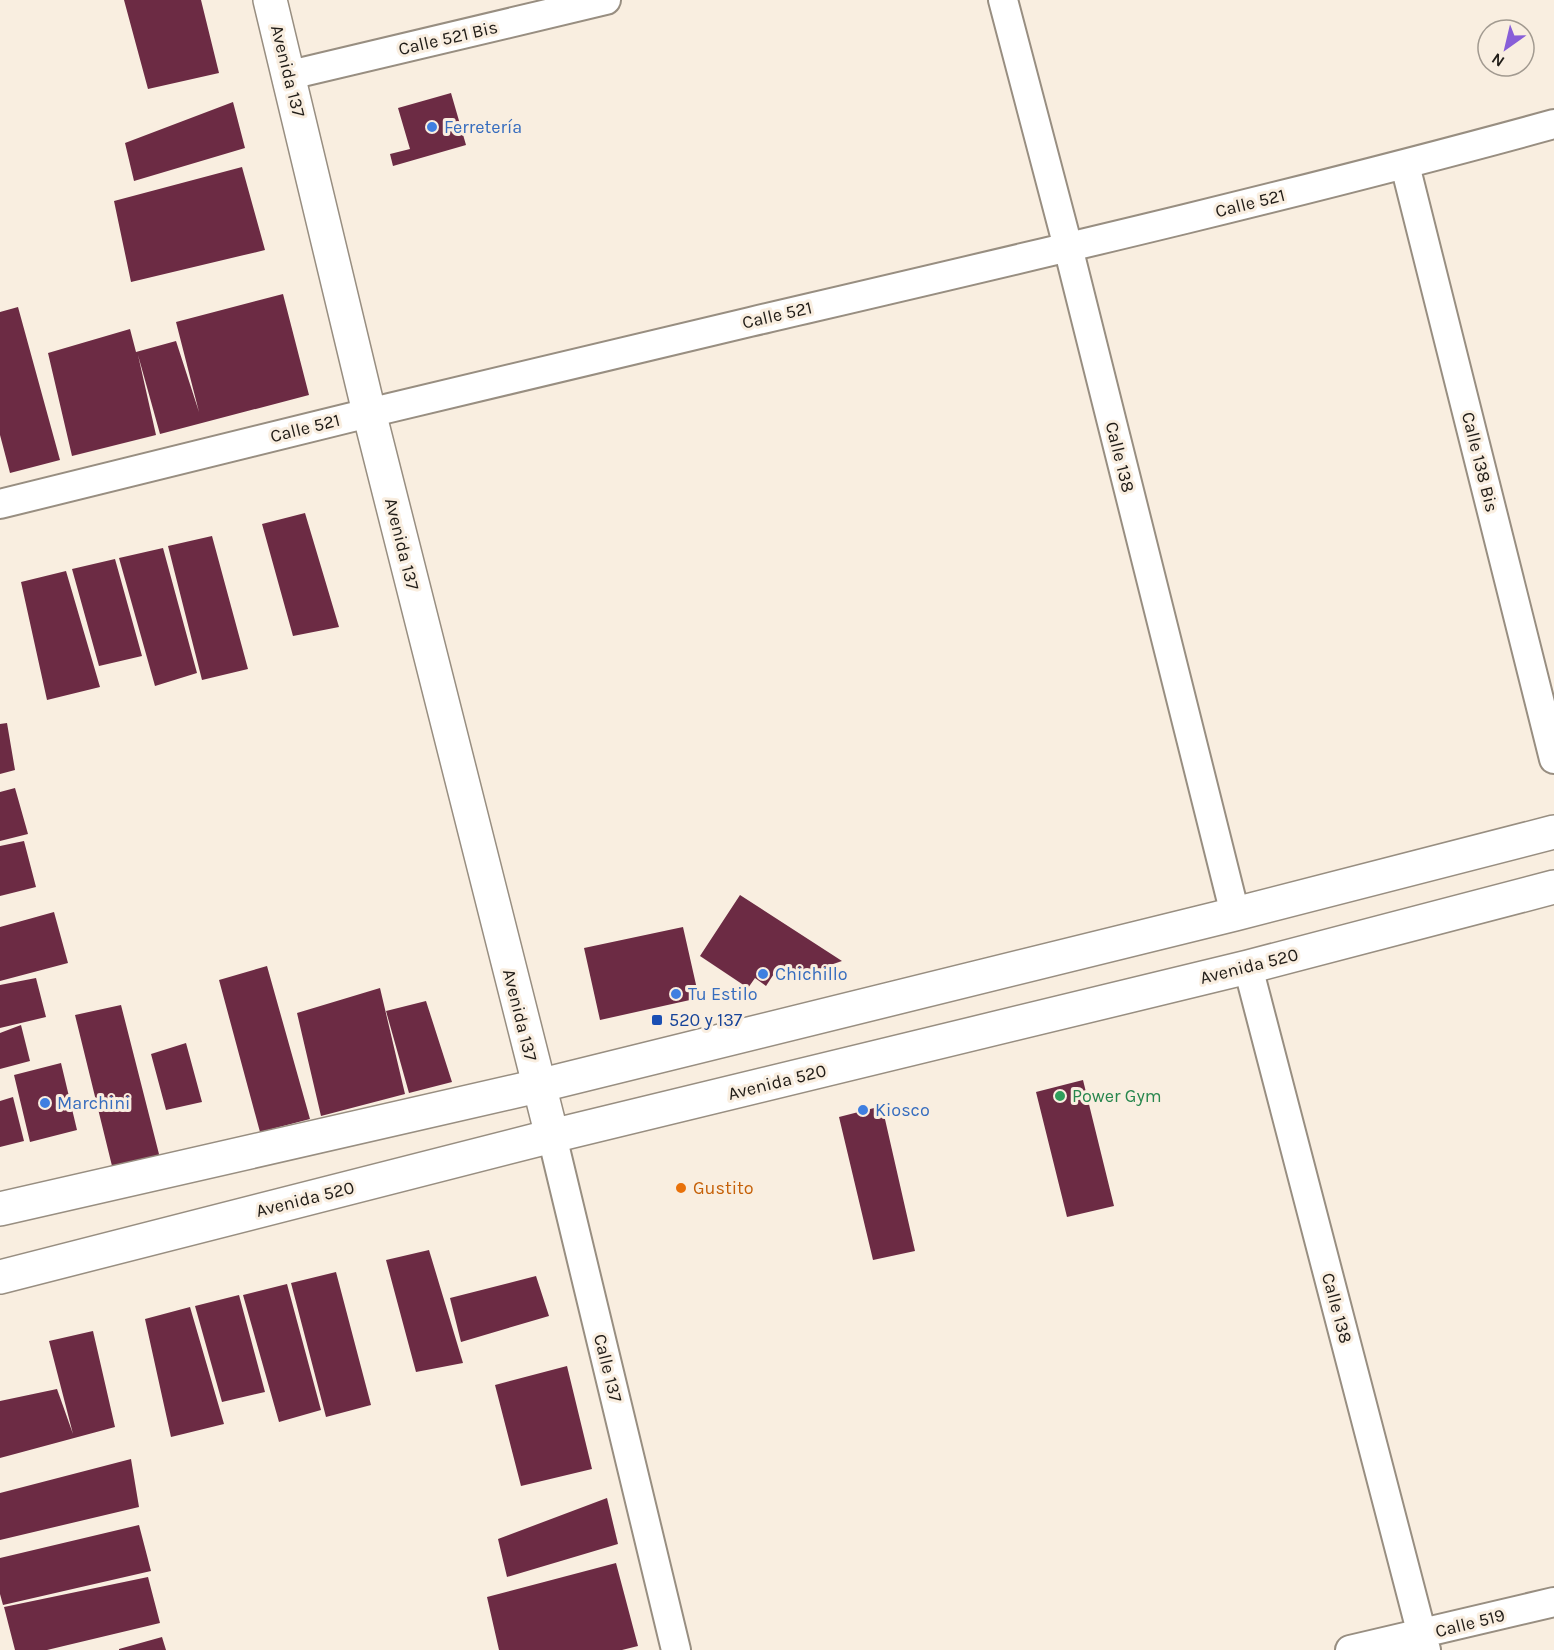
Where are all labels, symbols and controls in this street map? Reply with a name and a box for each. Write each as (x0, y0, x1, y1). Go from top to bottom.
street label: Calle 521 Bis (396, 16, 500, 60)
north arrow (1476, 18, 1536, 78)
street label: Avenida 137 (266, 23, 310, 120)
text: N (1488, 49, 1508, 71)
place label: Ferretería (444, 116, 522, 138)
marker: Ferretería (425, 120, 439, 134)
street label: Calle 521 (1213, 184, 1287, 222)
street label: Calle 521 (740, 296, 814, 334)
street label: Calle 521 (268, 409, 342, 447)
street label: Calle 138 Bis (1457, 410, 1503, 514)
street label: Calle 138 (1101, 419, 1139, 495)
street label: Avenida 137 (380, 496, 424, 593)
street label: Avenida 520 (1198, 943, 1300, 989)
place label: Chichillo (775, 963, 848, 985)
street label: Avenida 137 (498, 967, 542, 1064)
marker: Chichillo (756, 967, 770, 981)
place label: Tu Estilo (688, 983, 758, 1005)
marker: Tu Estilo (669, 987, 683, 1001)
place label: 520 y 137 (669, 1009, 743, 1031)
marker: 520 y 137 (650, 1013, 664, 1027)
street label: Avenida 520 (726, 1059, 828, 1105)
place label: Power Gym (1072, 1085, 1162, 1107)
marker: Power Gym (1053, 1089, 1067, 1103)
place label: Marchini (57, 1092, 130, 1114)
marker: Marchini (38, 1096, 52, 1110)
place label: Kiosco (875, 1099, 930, 1121)
marker: Kiosco (856, 1103, 870, 1117)
street label: Avenida 520 (254, 1176, 356, 1222)
place label: Gustito (693, 1177, 754, 1199)
marker: Gustito (674, 1181, 688, 1195)
street label: Calle 138 (1317, 1270, 1357, 1346)
street label: Calle 137 (589, 1332, 627, 1405)
street label: Calle 519 (1433, 1604, 1507, 1642)

